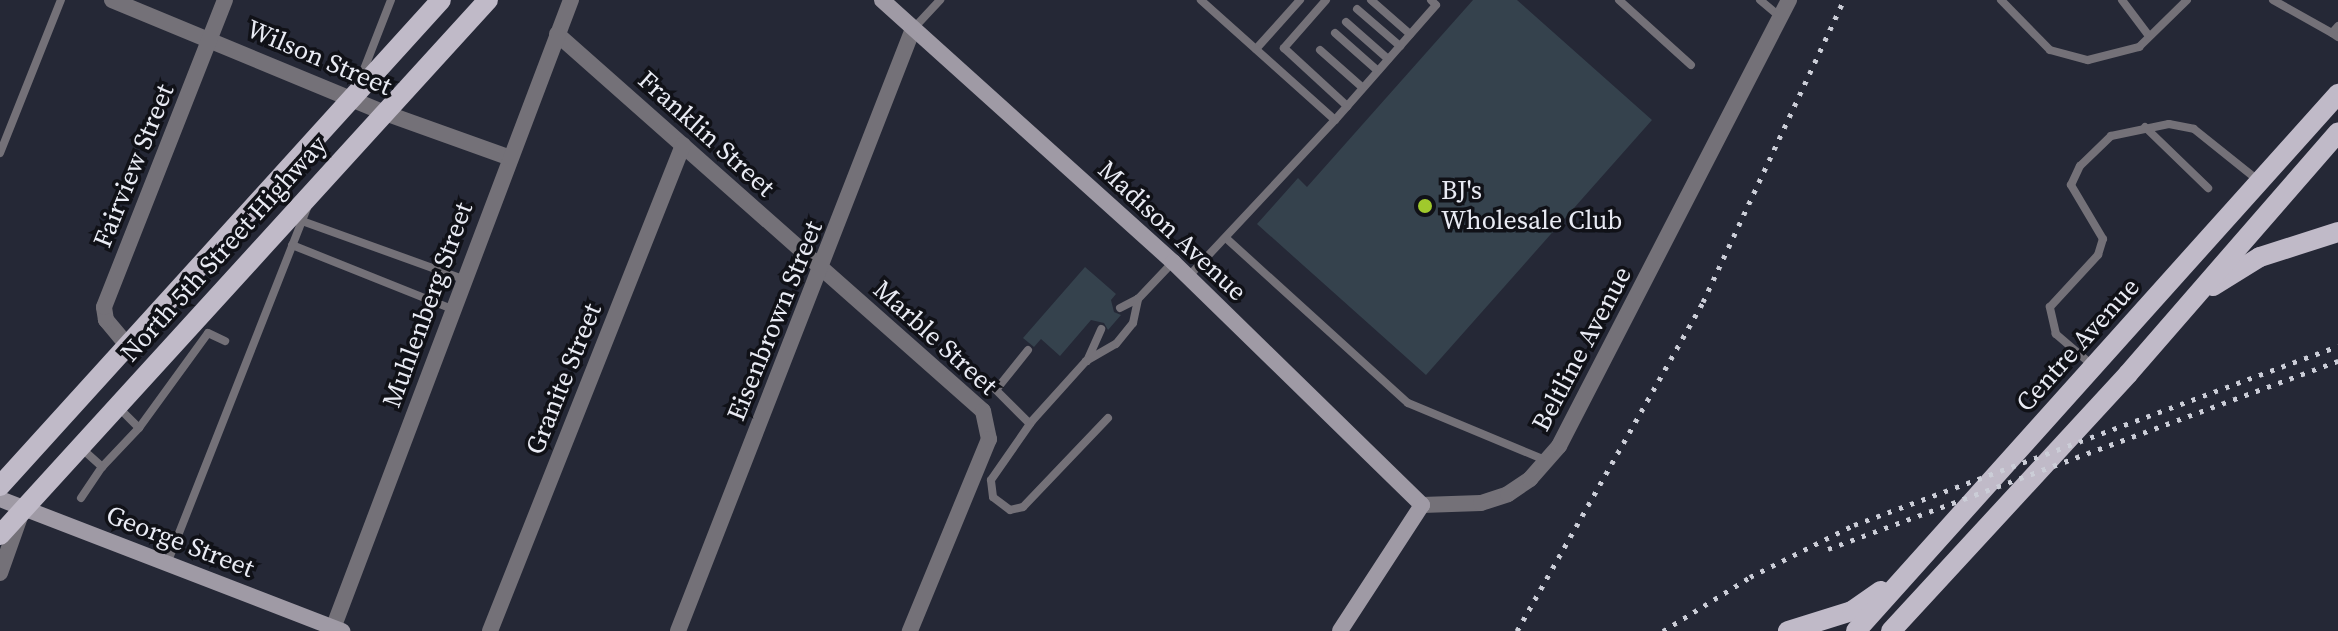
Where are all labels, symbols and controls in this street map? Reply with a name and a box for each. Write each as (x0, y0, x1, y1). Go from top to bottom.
street label: Wilson Street (242, 13, 396, 103)
street label: Franklin Street (631, 65, 781, 203)
street label: Fairview Street (87, 80, 181, 252)
street label: North 5th Street Highway (114, 130, 334, 368)
street label: Madison Avenue (1091, 154, 1253, 308)
place label: BJ's Wholesale Club (1441, 175, 1622, 236)
marker: BJ's Wholesale Club (1416, 197, 1434, 215)
street label: Muhlenberg Street (376, 198, 480, 412)
street label: Eisenbrown Street (721, 217, 829, 425)
street label: Beltline Avenue (1526, 262, 1638, 436)
street label: Centre Avenue (2010, 272, 2146, 418)
street label: Marble Street (867, 274, 1003, 402)
street label: Granite Street (520, 299, 608, 459)
street label: George Street (102, 500, 258, 584)

